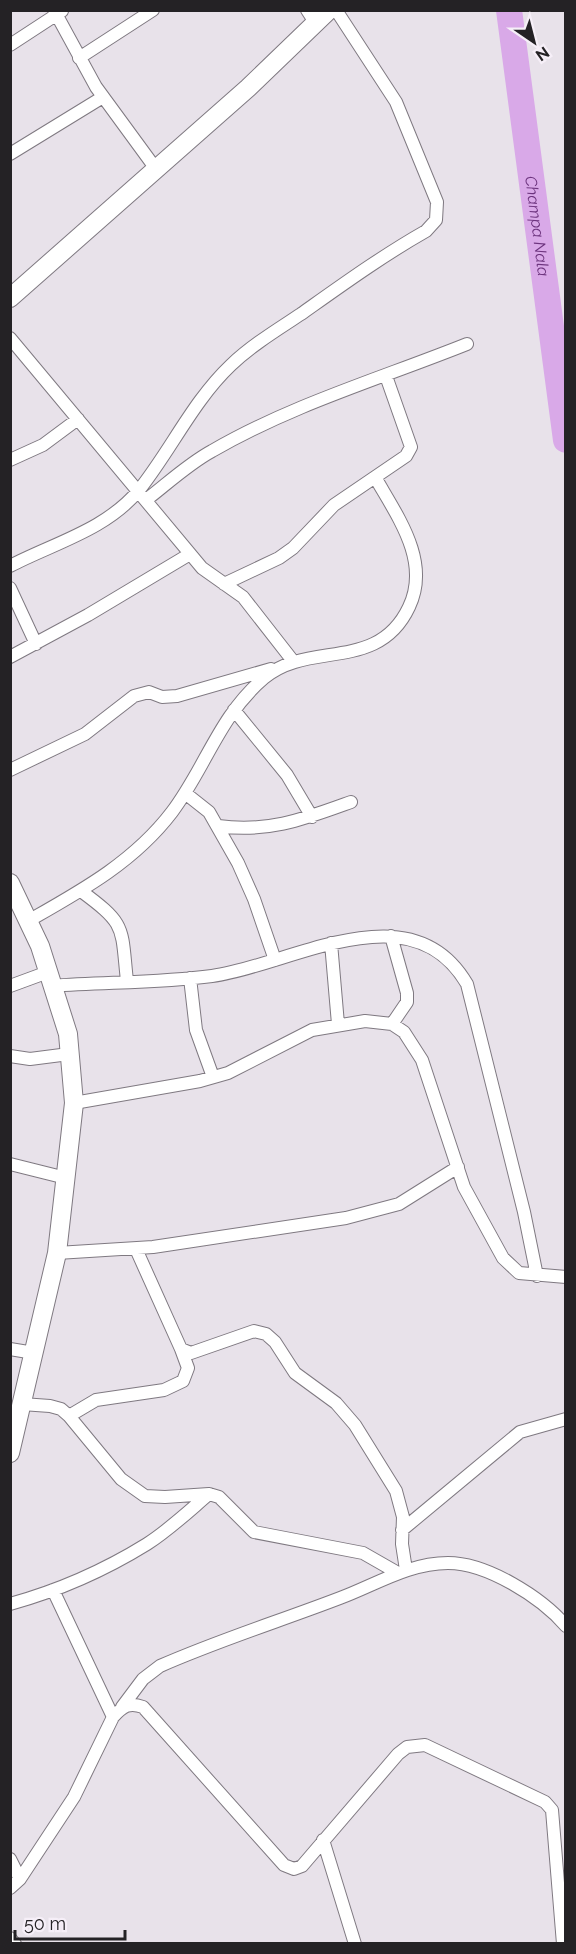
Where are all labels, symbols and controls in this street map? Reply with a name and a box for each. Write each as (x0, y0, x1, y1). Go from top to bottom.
north arrow (504, 12, 564, 72)
text: N (532, 43, 553, 65)
water label: Champa Nala (521, 175, 553, 278)
scale bar (15, 1903, 124, 1941)
text: 50 m (24, 1913, 66, 1934)

